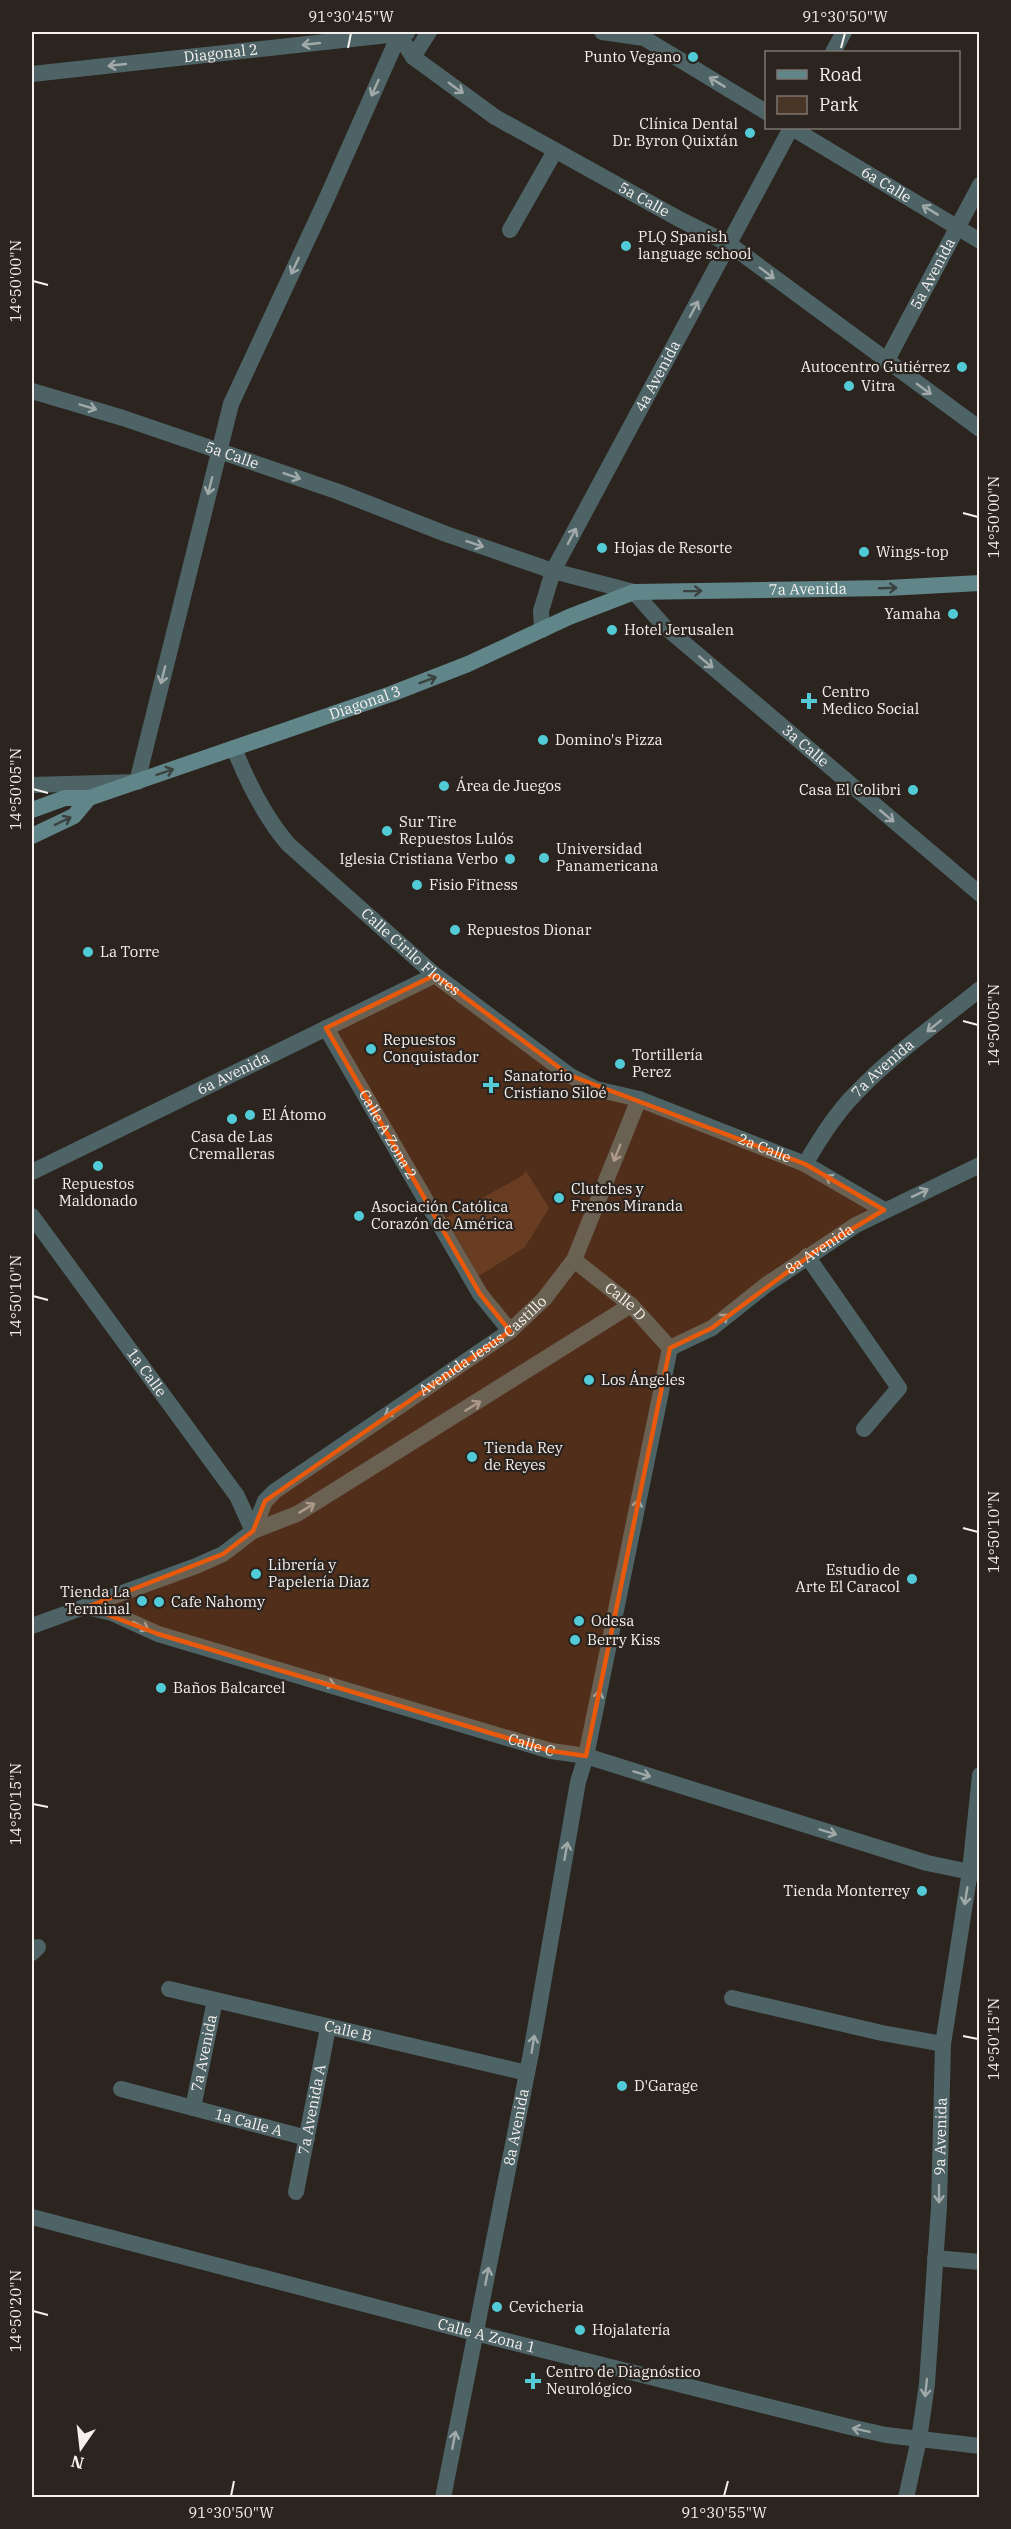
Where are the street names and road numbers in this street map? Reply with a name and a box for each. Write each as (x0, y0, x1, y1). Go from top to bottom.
street label: Diagonal 2 (183, 39, 259, 66)
street label: 6a Calle (858, 162, 915, 207)
street label: 5a Calle (615, 177, 673, 221)
street label: 5a Avenida (906, 234, 959, 312)
street label: 4a Avenida (630, 337, 684, 415)
street label: 5a Calle (203, 437, 261, 473)
street label: 7a Avenida (769, 579, 847, 599)
street label: Diagonal 3 (326, 681, 403, 724)
street label: 3a Calle (779, 720, 833, 771)
street label: Calle Cirilo Flores (357, 904, 464, 1000)
street label: 7a Avenida (847, 1035, 918, 1101)
street label: 6a Avenida (194, 1047, 272, 1099)
street label: Calle A Zona 2 (355, 1086, 421, 1182)
street label: 2a Calle (735, 1129, 794, 1167)
street label: 8a Avenida (782, 1219, 857, 1278)
street label: Calle D (601, 1278, 650, 1324)
street label: Avenida Jesús Castillo (415, 1291, 550, 1400)
street label: 1a Calle (123, 1344, 171, 1400)
street label: Calle C (506, 1729, 557, 1761)
street label: 7a Avenida (187, 2013, 221, 2093)
street label: Calle B (323, 2016, 374, 2045)
street label: 7a Avenida A (293, 2062, 330, 2156)
street label: 8a Avenida (499, 2087, 533, 2167)
street label: 9a Avenida (930, 2097, 951, 2176)
street label: 1a Calle A (213, 2104, 285, 2140)
street label: Calle A Zona 1 (436, 2314, 538, 2357)

